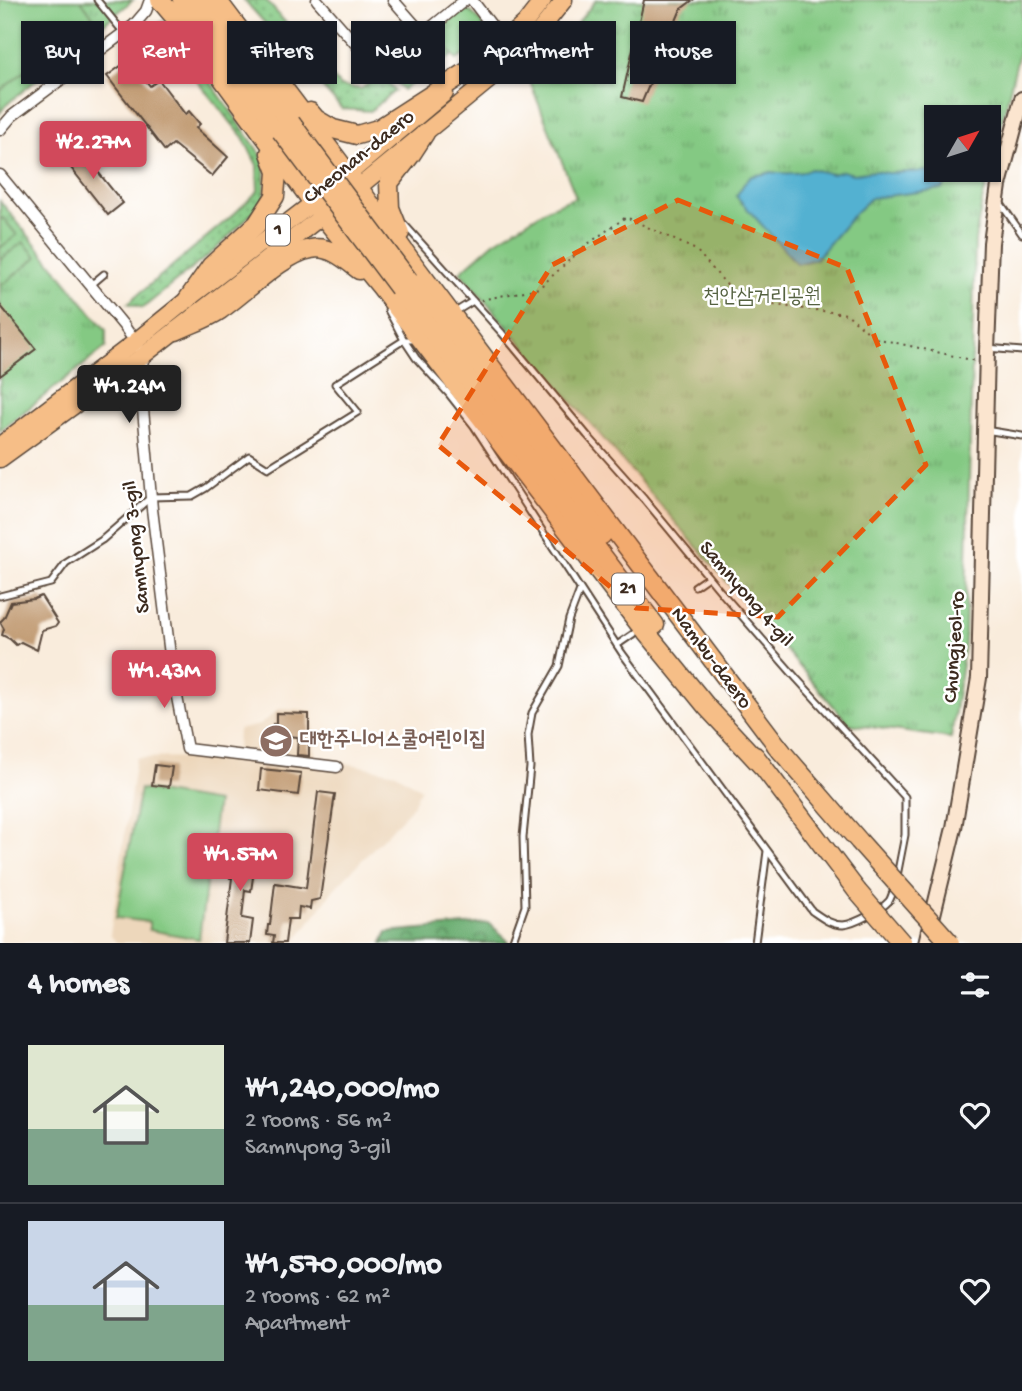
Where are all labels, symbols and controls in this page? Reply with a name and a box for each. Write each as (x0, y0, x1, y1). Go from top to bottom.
chip: Buy (21, 21, 104, 84)
chip: Rent (118, 21, 213, 84)
chip: Filters (227, 21, 337, 84)
chip: New (351, 21, 445, 84)
chip: Apartment (459, 21, 616, 84)
chip: House (630, 21, 736, 84)
north arrow (924, 105, 1001, 182)
map controls (924, 105, 1001, 182)
street label: Cheonan-daero (299, 106, 421, 210)
pin: ₩2.27M (36, 122, 150, 181)
text: ₩2.27M (56, 130, 130, 157)
road number: 1 (266, 214, 290, 246)
park label: 천안삼거리공원 (703, 286, 821, 311)
pin: ₩1.24M (72, 366, 186, 425)
text: ₩1.24M (93, 374, 165, 401)
street label: Samnyong 3-gil (119, 480, 157, 614)
street label: Samnyong 4-gil (692, 537, 798, 653)
road number: 21 (612, 574, 644, 604)
street label: Chungjeol-ro (940, 590, 972, 704)
street label: Nambu-daero (664, 603, 756, 715)
pin: ₩1.43M (107, 650, 221, 710)
text: ₩1.43M (128, 659, 200, 686)
school or university icon: 대한주니어스쿨어린이집 (257, 722, 295, 760)
place label: 대한주니어스쿨어린이집 (300, 729, 486, 754)
pin: ₩1.57M (183, 834, 297, 893)
text: ₩1.57M (203, 842, 277, 869)
icon: filters (956, 966, 994, 1004)
text: 4 homes (28, 968, 129, 1003)
icon: home (84, 1073, 168, 1157)
text: ₩1,240,000/mo (245, 1073, 439, 1108)
icon: heart (956, 1096, 994, 1134)
text: 2 rooms · 56 m² (245, 1108, 391, 1135)
text: Samnyong 3-gil (245, 1135, 391, 1162)
icon: home (84, 1249, 168, 1333)
text: ₩1,570,000/mo (245, 1249, 442, 1284)
icon: heart (956, 1272, 994, 1310)
text: 2 rooms · 62 m² (245, 1284, 390, 1311)
text: Apartment (245, 1311, 349, 1338)

